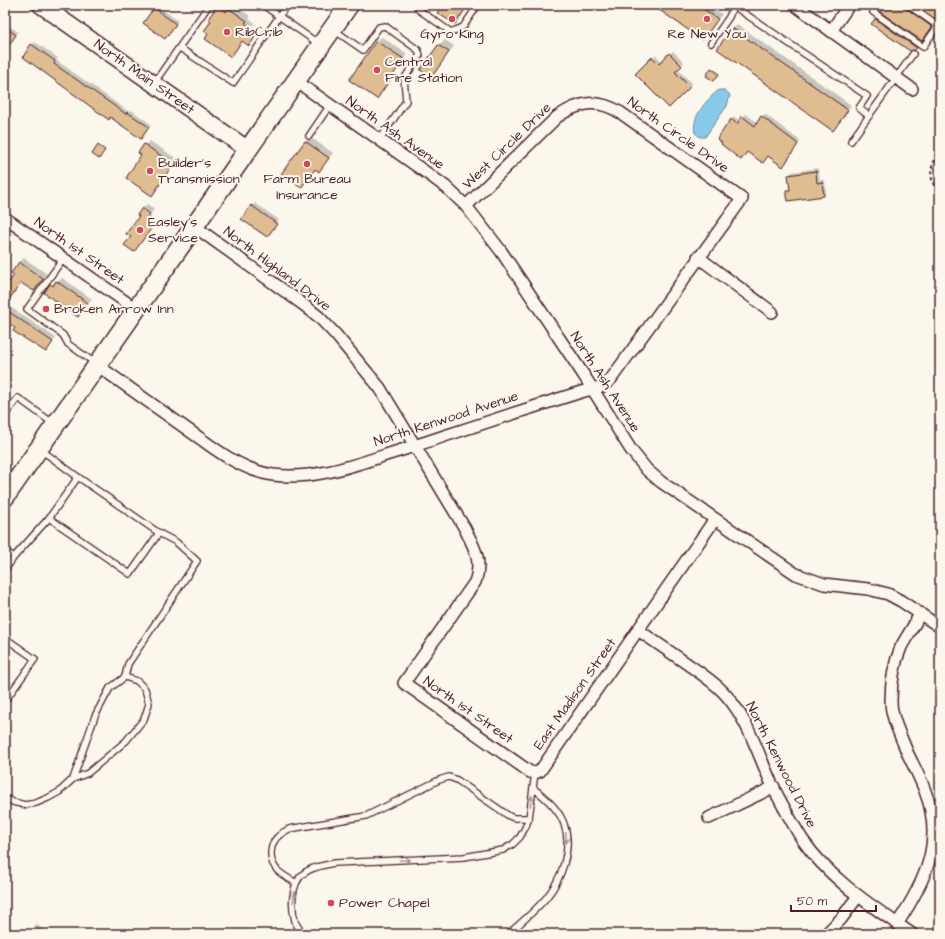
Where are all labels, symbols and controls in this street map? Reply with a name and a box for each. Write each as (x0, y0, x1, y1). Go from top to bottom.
marker: Gyro King (447, 14, 457, 24)
marker: Re New You (702, 14, 712, 24)
place label: RibCrib (235, 22, 283, 42)
place label: Gyro King (420, 24, 484, 44)
place label: Re New You (668, 24, 746, 44)
marker: RibCrib (222, 27, 232, 37)
street label: North Main Street (89, 35, 199, 120)
place label: Central Fire Station (385, 52, 462, 88)
marker: Central Fire Station (372, 65, 382, 75)
street label: North Ash Avenue (342, 91, 449, 175)
street label: North Circle Drive (623, 92, 733, 178)
street label: West Circle Drive (458, 98, 556, 194)
place label: Builder's Transmission (158, 153, 240, 189)
marker: Farm Bureau Insurance (302, 159, 312, 169)
marker: Builder's Transmission (145, 166, 155, 176)
place label: Farm Bureau Insurance (263, 169, 351, 205)
street label: North 1st Street (30, 212, 128, 290)
place label: Easley's Service (148, 212, 199, 248)
street label: North Highland Drive (219, 222, 335, 316)
marker: Easley's Service (135, 225, 145, 235)
place label: Broken Arrow Inn (54, 299, 174, 319)
marker: Broken Arrow Inn (41, 304, 51, 314)
street label: North Ash Avenue (565, 328, 645, 437)
street label: North Kenwood Avenue (371, 386, 521, 452)
street label: East Madison Street (529, 634, 621, 754)
street label: North 1st Street (419, 671, 517, 749)
street label: North Kenwood Drive (740, 698, 822, 832)
one-way arrow (528, 795, 534, 808)
one-way arrow (563, 832, 570, 844)
one-way arrow (399, 857, 412, 863)
scale bar (791, 887, 876, 913)
one-way arrow (291, 891, 297, 903)
place label: Power Chapel (339, 893, 430, 913)
text: 50 m (797, 893, 828, 910)
marker: Power Chapel (326, 898, 336, 908)

